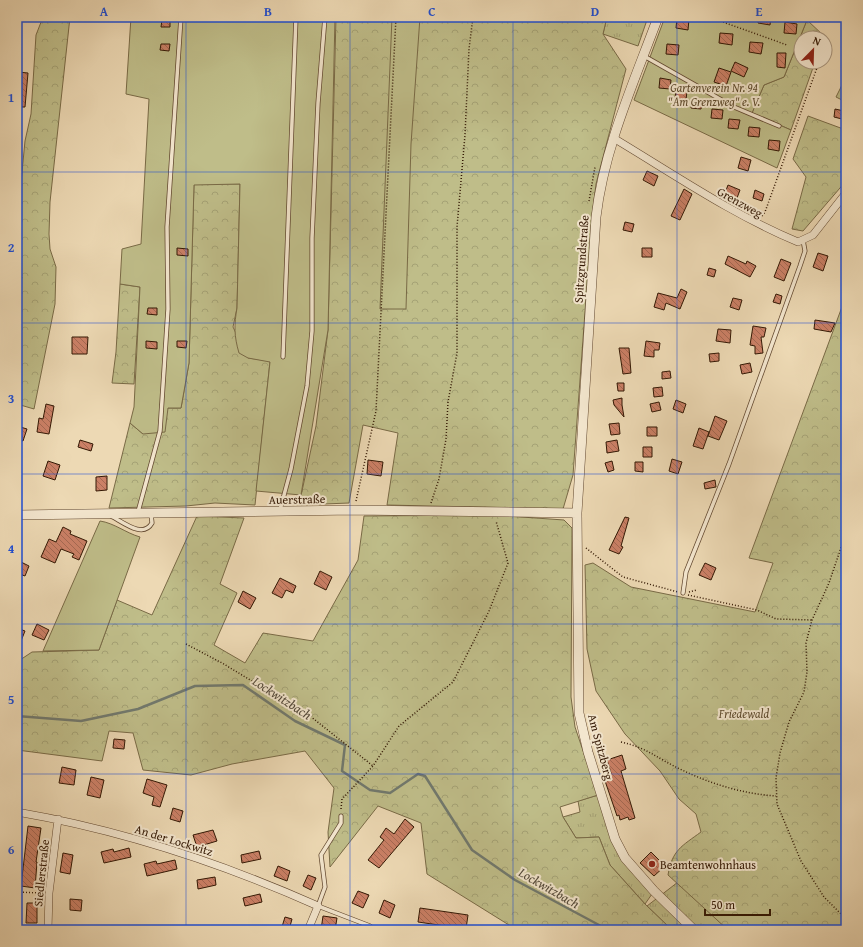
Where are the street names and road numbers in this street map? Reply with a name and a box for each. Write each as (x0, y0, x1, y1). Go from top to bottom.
street label: Grenzweg (714, 183, 766, 221)
street label: Spitzgrundstraße (569, 214, 593, 303)
street label: Auerstraße (269, 490, 326, 508)
street label: Am Spitzberg (584, 712, 618, 782)
street label: An der Lockwitz (133, 820, 215, 860)
street label: Siedlerstraße (29, 838, 53, 907)

